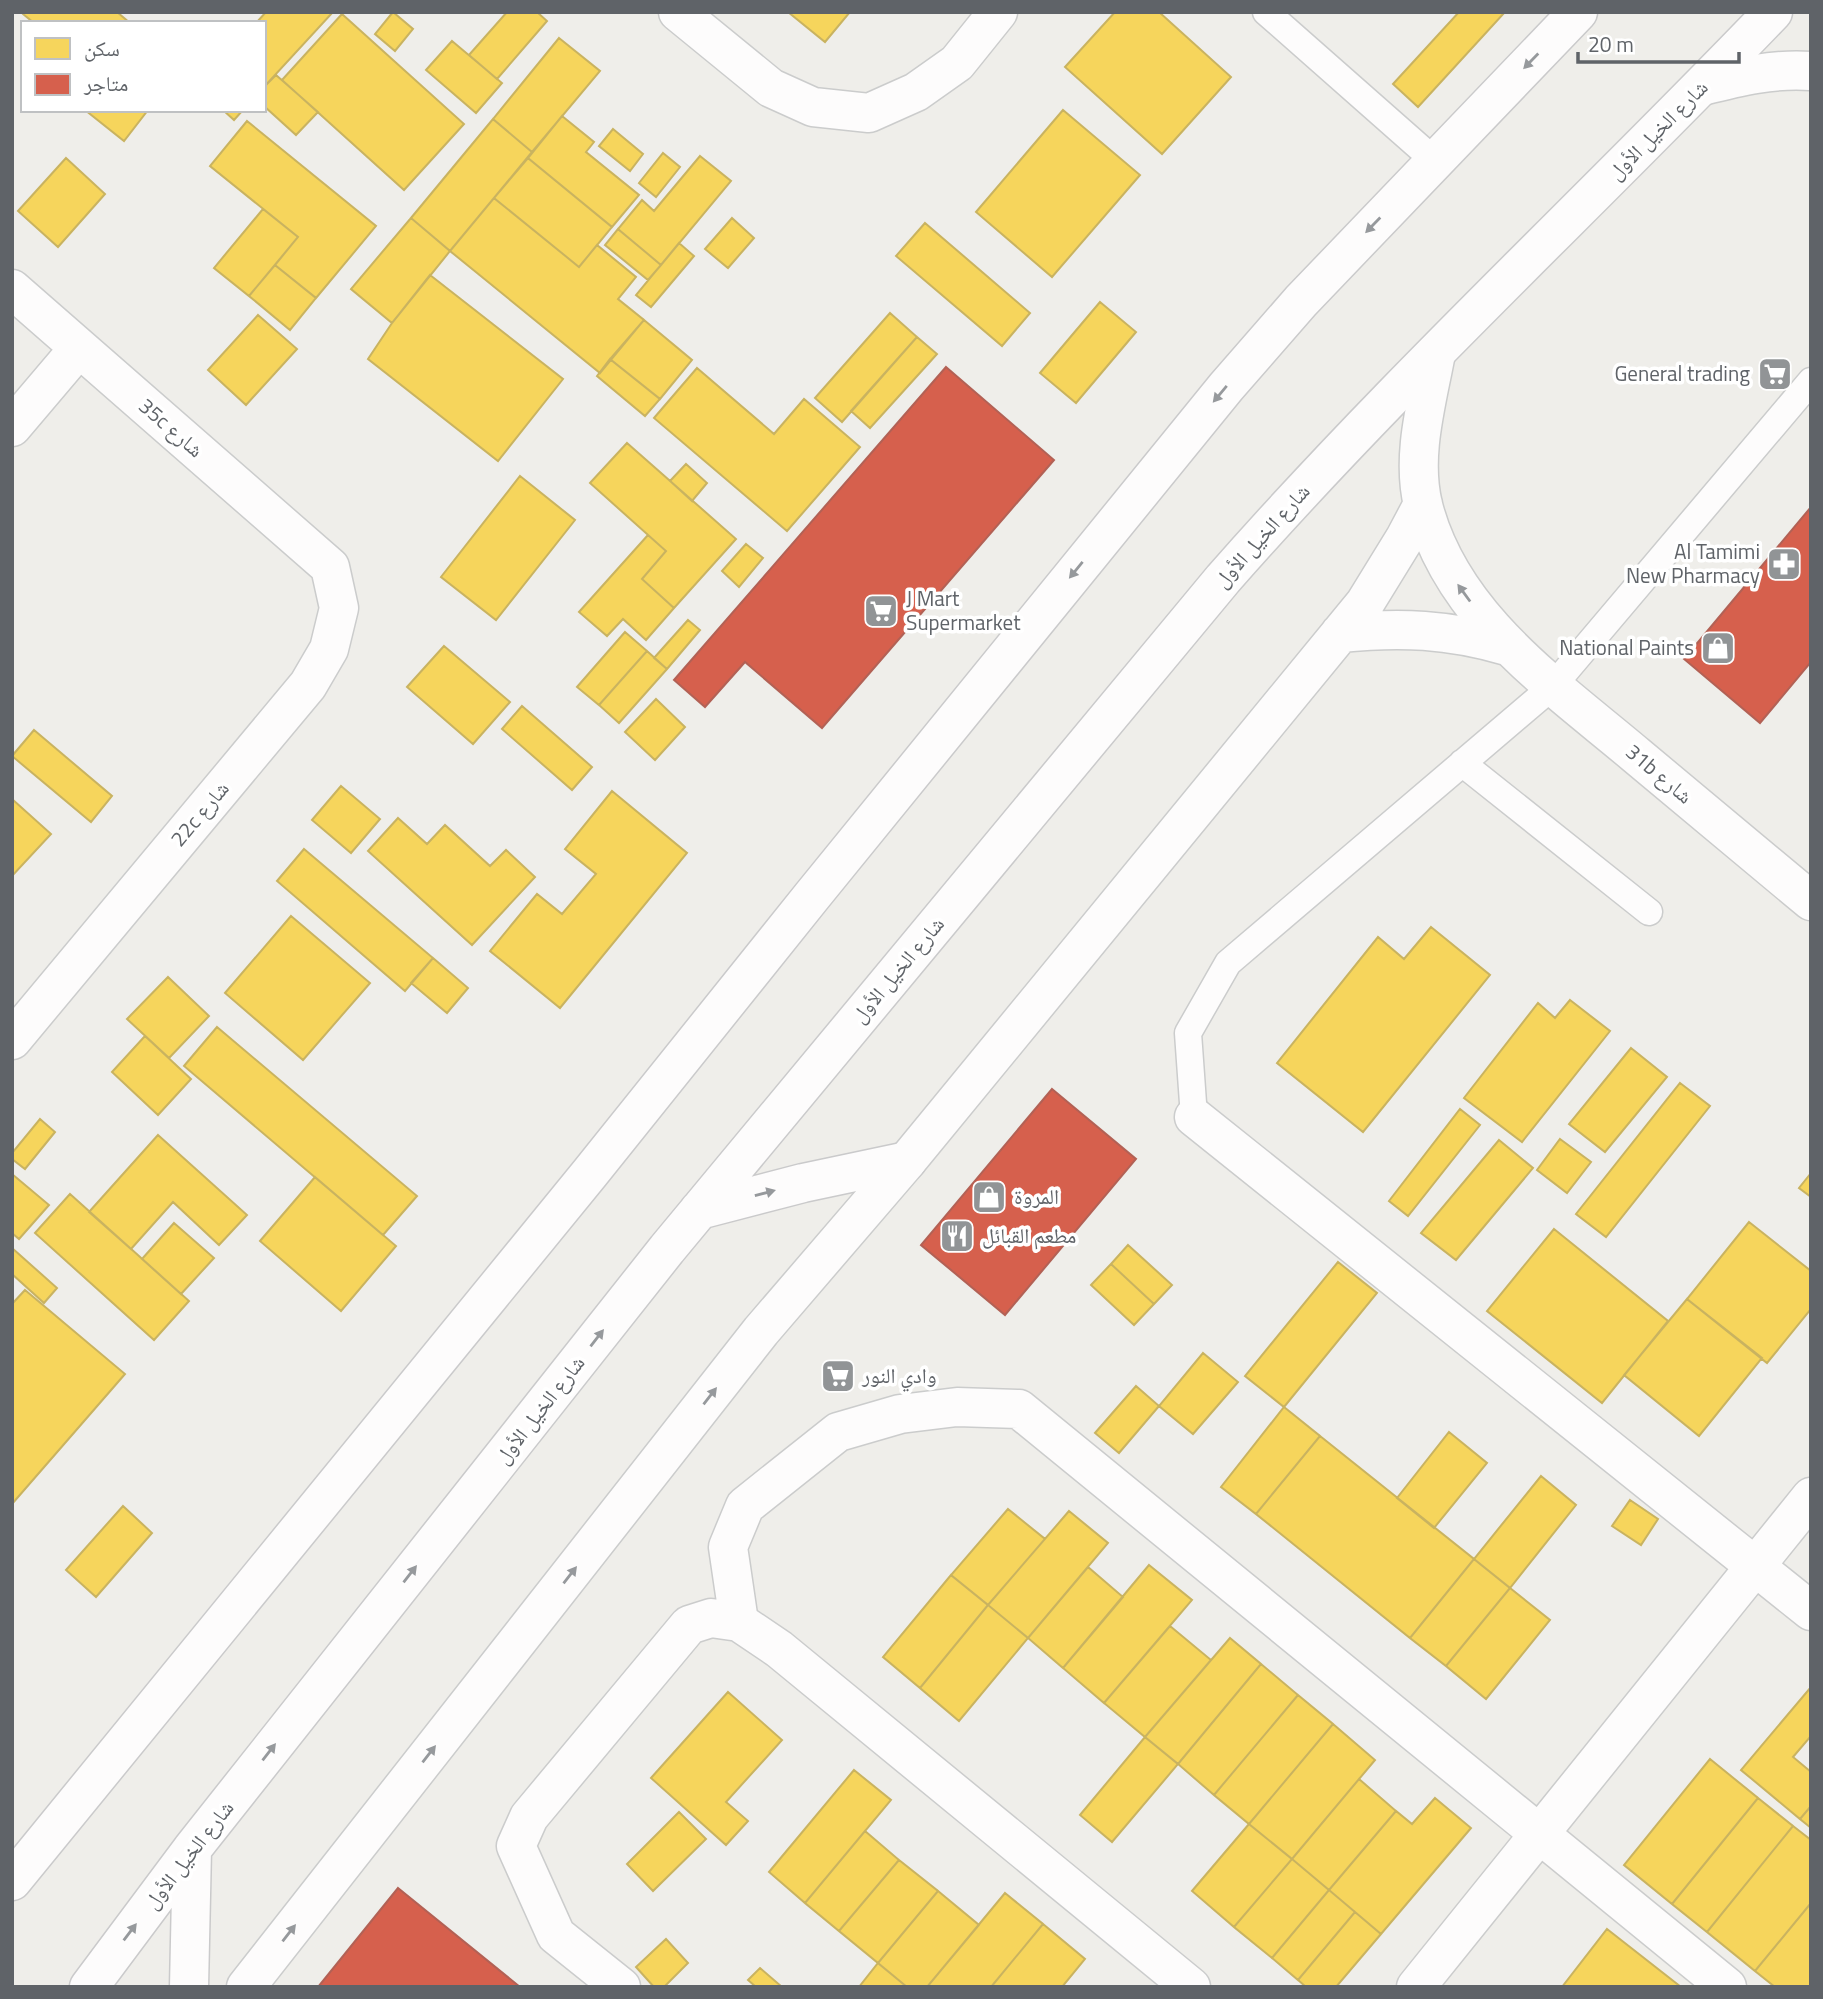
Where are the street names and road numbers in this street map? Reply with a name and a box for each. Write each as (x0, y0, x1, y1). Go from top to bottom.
street label: شارع الخيل الأول (1600, 72, 1715, 187)
street label: 35c شارع (132, 390, 211, 465)
street label: شارع الخيل الأول (1206, 476, 1317, 595)
street label: 31b شارع (1619, 736, 1700, 811)
street label: 22c شارع (162, 773, 236, 853)
street label: شارع الخيل الأول (843, 909, 952, 1030)
street label: شارع الخيل الأول (486, 1348, 592, 1471)
street label: شارع الخيل الأول (135, 1793, 241, 1916)

